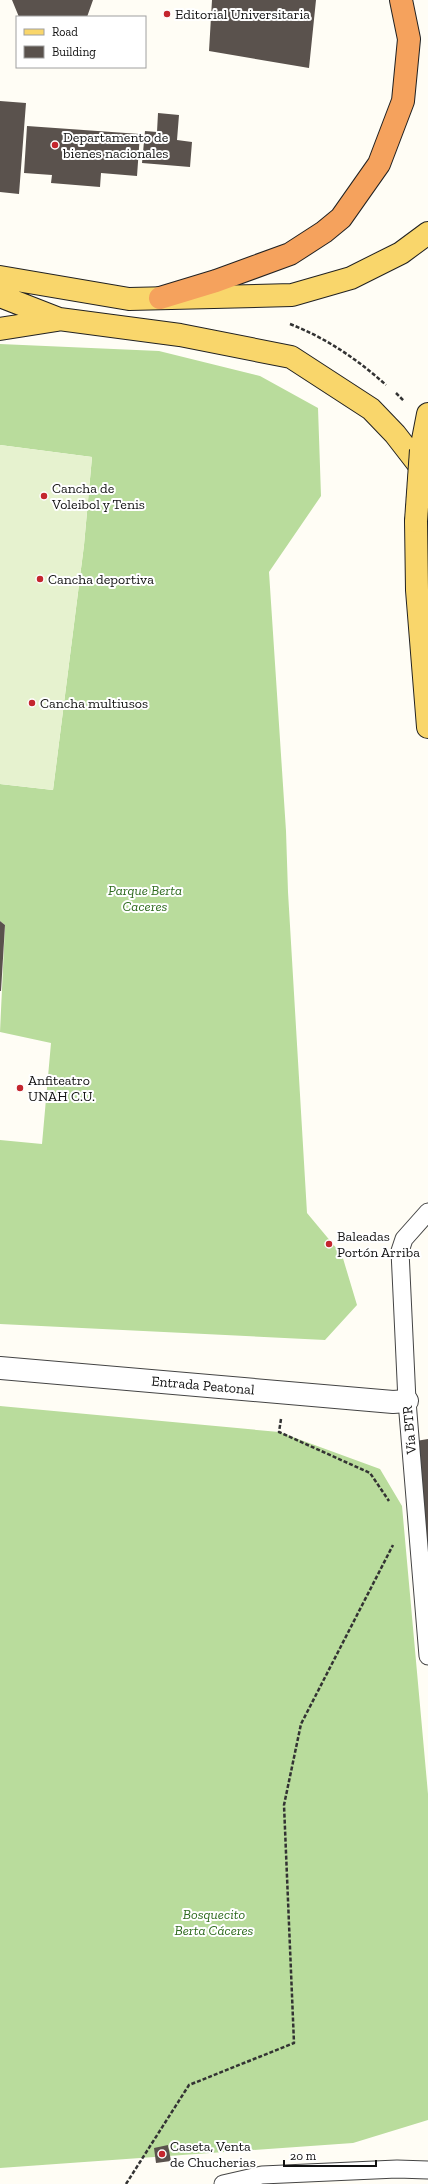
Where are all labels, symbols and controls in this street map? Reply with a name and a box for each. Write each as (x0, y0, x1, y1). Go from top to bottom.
place label: Editorial Universitaria (175, 6, 310, 23)
marker: Editorial Universitaria (162, 9, 172, 19)
legend (16, 16, 146, 68)
text: Road (52, 25, 78, 39)
text: Building (52, 45, 96, 59)
place label: Departamento de bienes nacionales (62, 129, 169, 162)
marker: Departamento de bienes nacionales (50, 140, 60, 150)
place label: Cancha de Voleibol y Tenis (51, 480, 145, 513)
marker: Cancha de Voleibol y Tenis (39, 491, 49, 501)
place label: Cancha deportiva (48, 571, 154, 588)
marker: Cancha deportiva (35, 574, 45, 584)
place label: Cancha multiusos (40, 695, 148, 712)
marker: Cancha multiusos (27, 698, 37, 708)
park label: Parque Berta Caceres (108, 882, 182, 915)
place label: Anfiteatro UNAH C.U. (28, 1072, 95, 1105)
marker: Anfiteatro UNAH C.U. (15, 1083, 25, 1093)
place label: Baleadas Portón Arriba (337, 1228, 420, 1261)
marker: Baleadas Portón Arriba (324, 1239, 334, 1249)
street label: Entrada Peatonal (151, 1373, 256, 1399)
street label: Vía BTR (399, 1405, 420, 1456)
park label: Bosquecito Berta Cáceres (175, 1906, 254, 1939)
place label: Caseta, Venta de Chucherias (170, 2138, 256, 2171)
scale bar (284, 2142, 376, 2168)
marker: Caseta, Venta de Chucherias (157, 2149, 167, 2159)
text: 20 m (290, 2149, 317, 2163)

